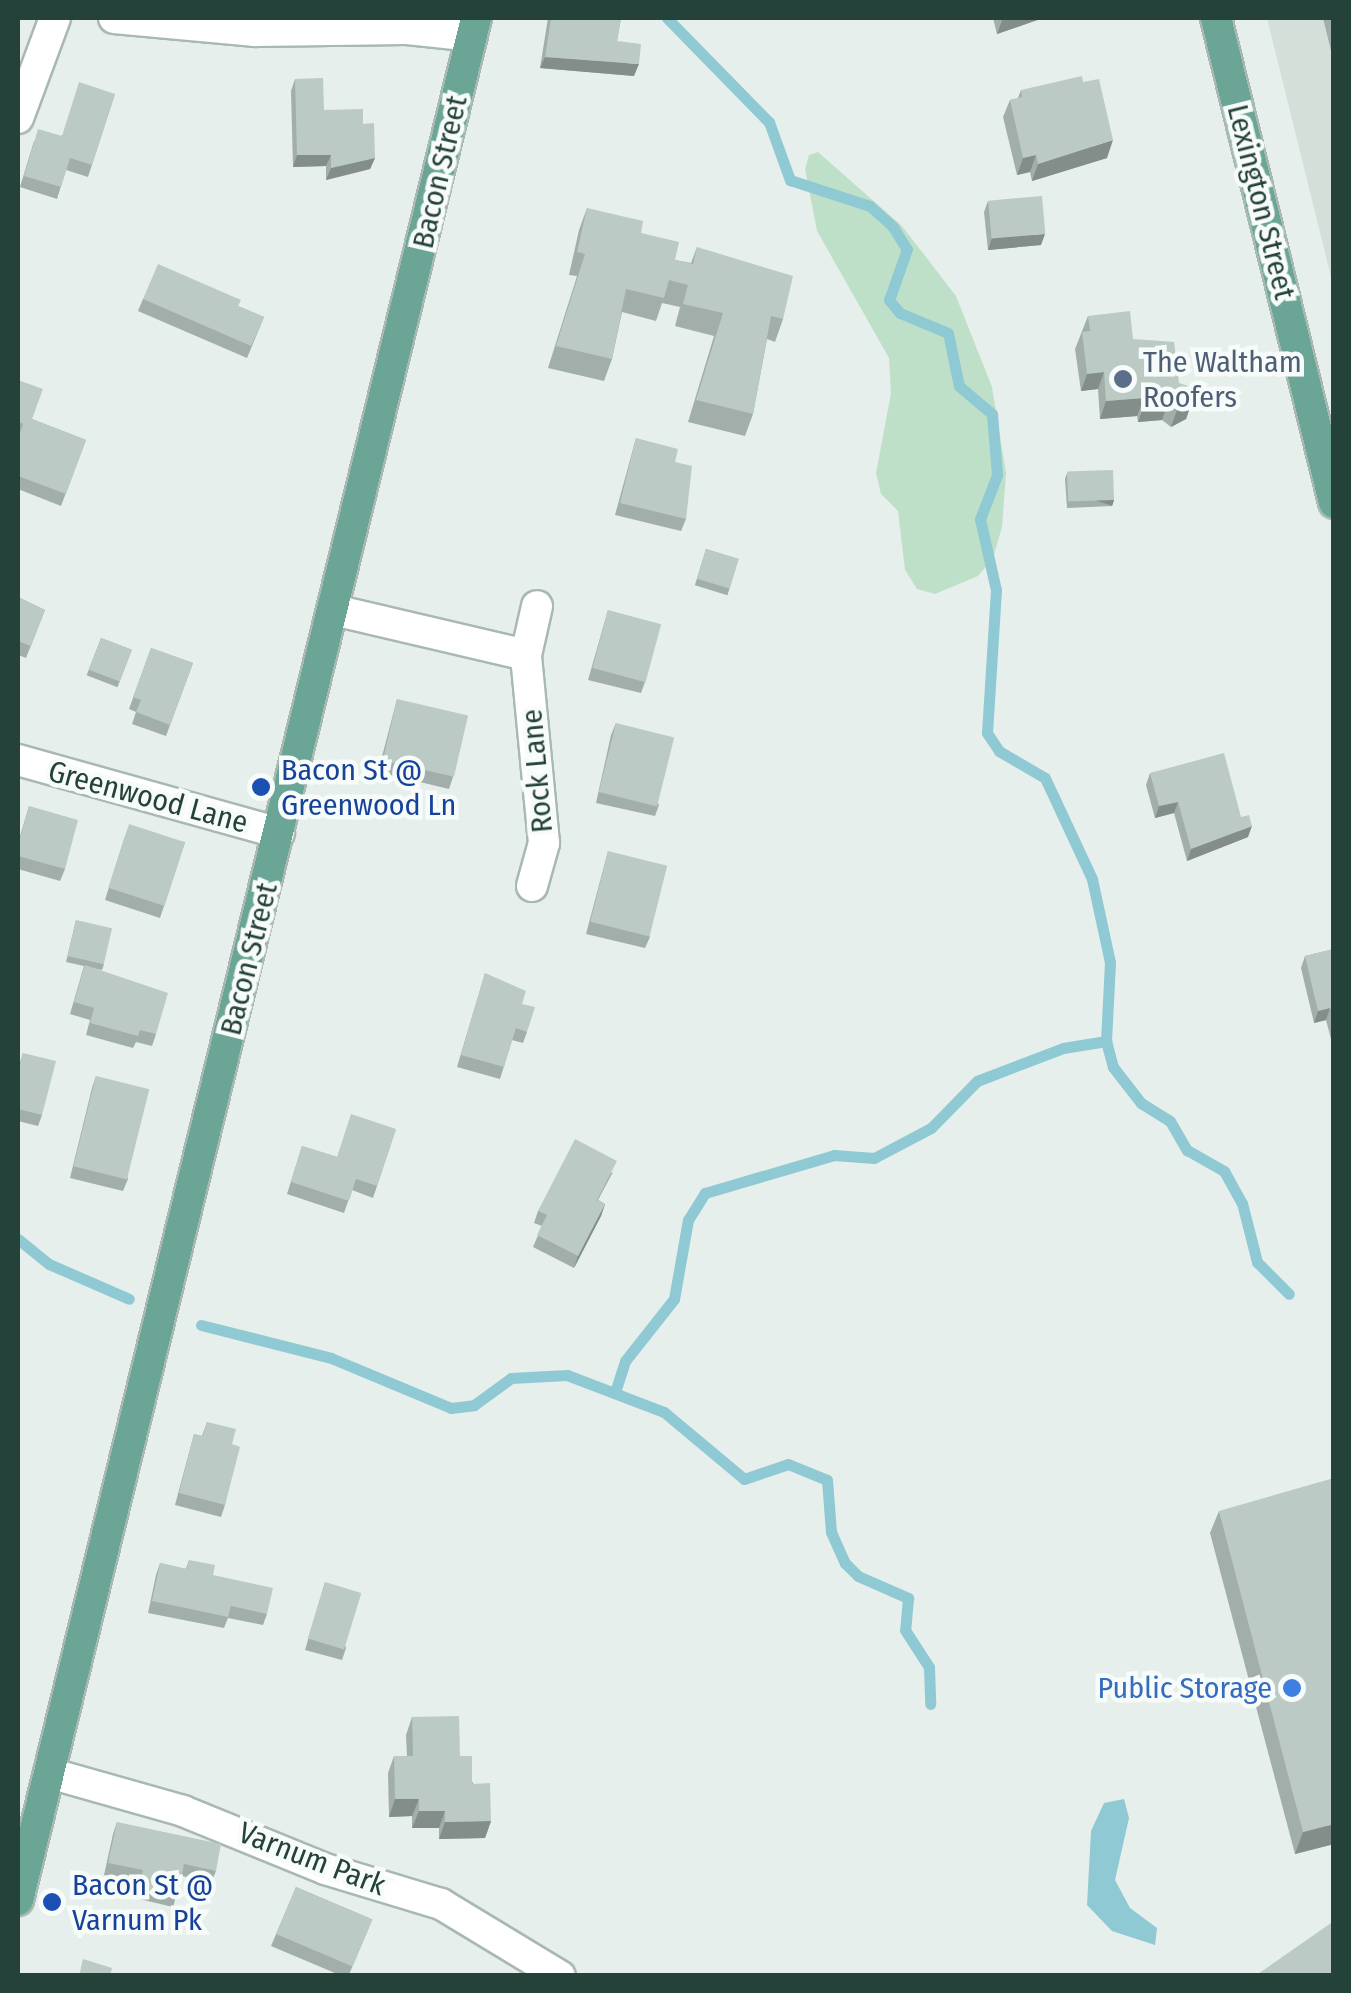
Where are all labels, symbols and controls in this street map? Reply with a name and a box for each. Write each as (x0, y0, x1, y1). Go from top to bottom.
street label: Bacon Street (405, 92, 475, 252)
street label: Lexington Street (1219, 101, 1303, 303)
place label: The Waltham Roofers (1143, 344, 1302, 414)
marker: The Waltham Roofers (1112, 368, 1134, 390)
street label: Rock Lane (514, 708, 560, 834)
place label: Bacon St @ Greenwood Ln (281, 752, 456, 822)
street label: Greenwood Lane (44, 753, 252, 841)
marker: Bacon St @ Greenwood Ln (250, 776, 272, 798)
street label: Bacon Street (213, 879, 285, 1039)
place label: Public Storage (1098, 1670, 1272, 1706)
marker: Public Storage (1281, 1677, 1303, 1699)
street label: Varnum Park (234, 1815, 390, 1903)
place label: Bacon St @ Varnum Pk (72, 1867, 213, 1938)
marker: Bacon St @ Varnum Pk (41, 1891, 63, 1913)

